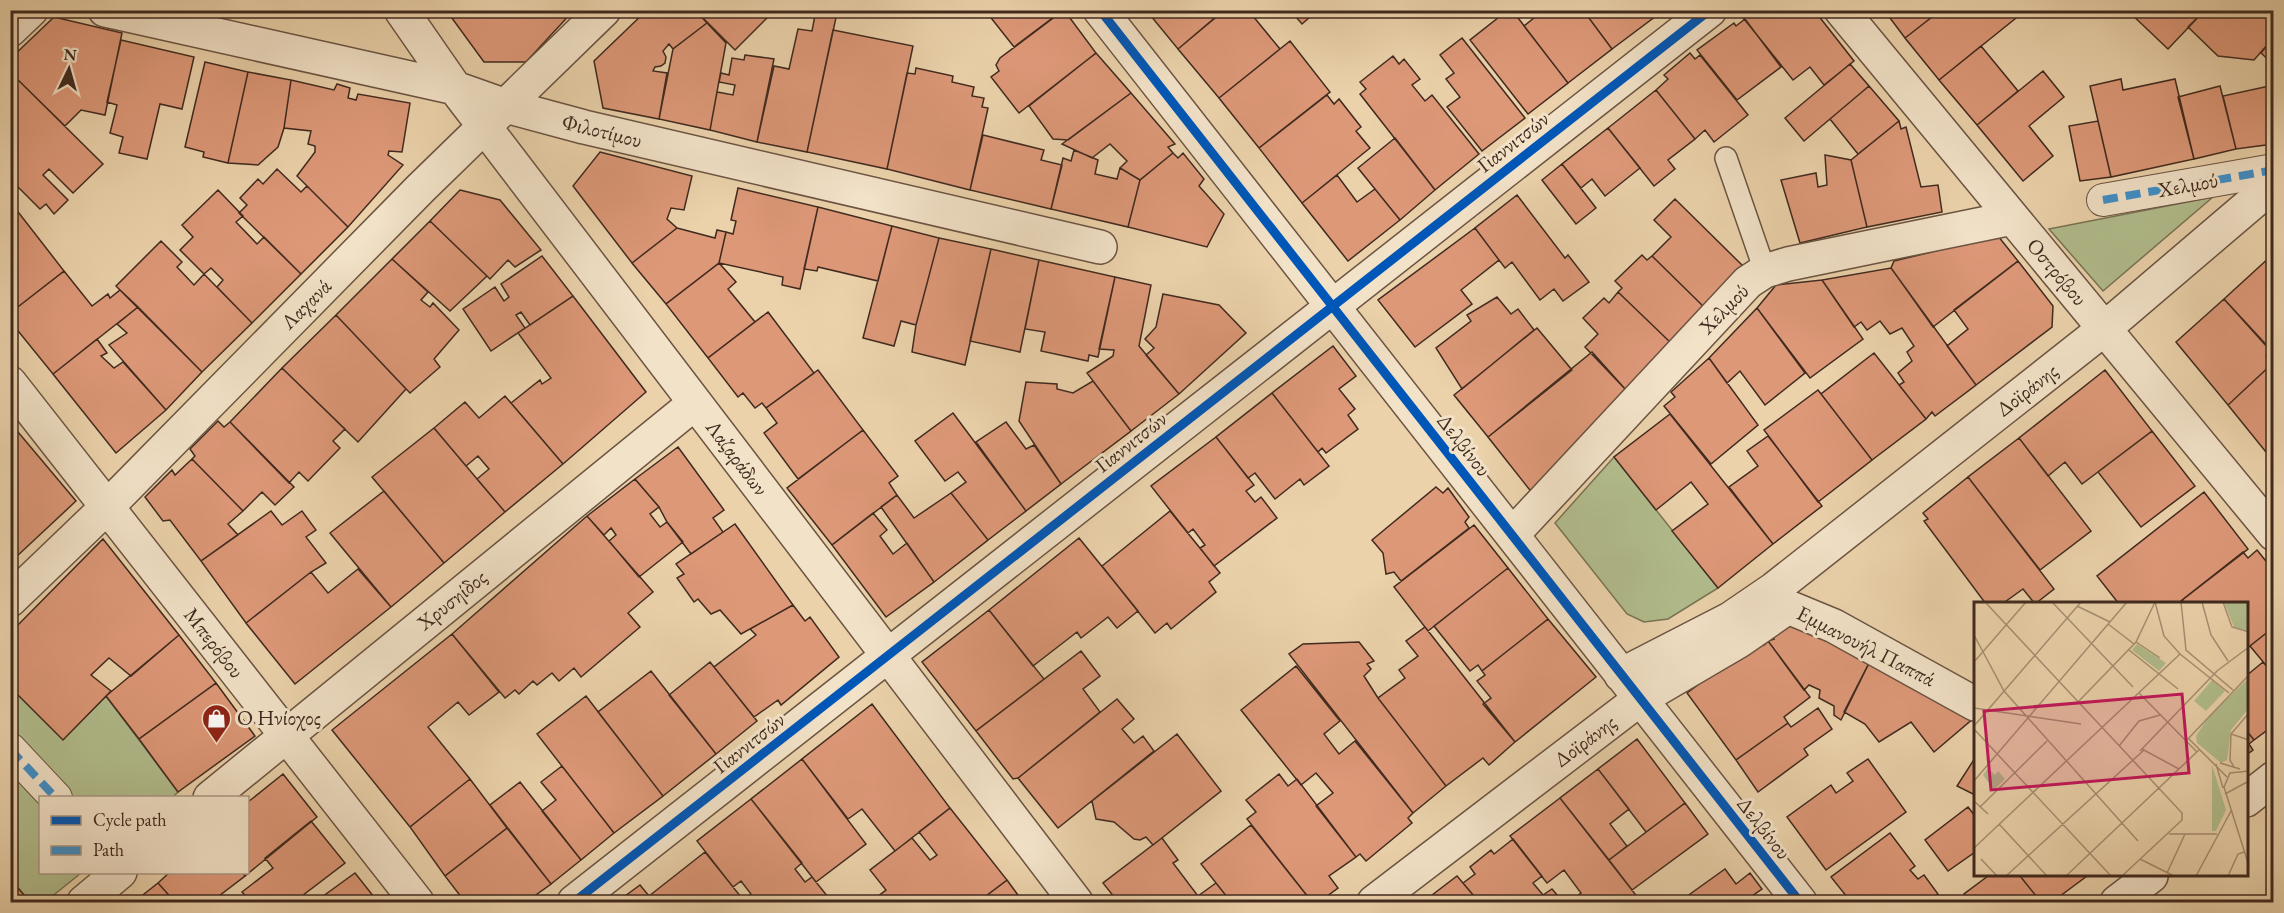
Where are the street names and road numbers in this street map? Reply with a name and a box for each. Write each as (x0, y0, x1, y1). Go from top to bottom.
street label: Γιαννιτσών (1471, 105, 1554, 178)
street label: Φιλοτίμου (559, 108, 645, 153)
street label: Χελμού (2155, 166, 2220, 203)
street label: Οστρόβου (2021, 232, 2094, 311)
street label: Λαχανά (274, 272, 337, 335)
street label: Χελμού (1692, 278, 1754, 341)
street label: Δοϊράνης (1990, 357, 2063, 422)
street label: Γιαννιτσών (1089, 405, 1172, 478)
street label: Δελβίνου (1431, 408, 1497, 482)
street label: Λαζαράδων (700, 414, 775, 501)
street label: Χρυσηίδος (411, 563, 492, 637)
street label: Εμμανουήλ Παππά (1792, 599, 1940, 692)
street label: Μπερόβου (178, 602, 250, 683)
street label: Γιαννιτσών (707, 706, 790, 779)
street label: Δοϊράνης (1548, 708, 1621, 773)
street label: Δελβίνου (1731, 791, 1797, 865)

